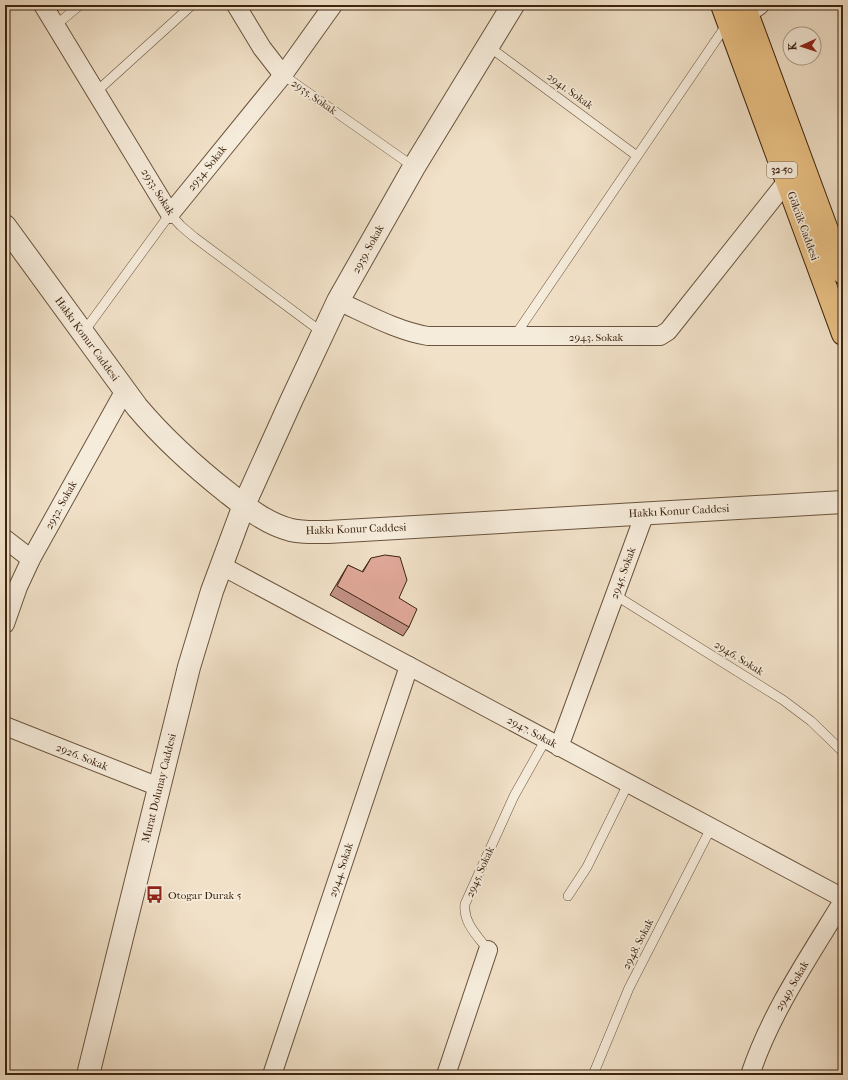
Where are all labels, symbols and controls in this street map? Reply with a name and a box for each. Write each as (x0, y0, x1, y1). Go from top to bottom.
north arrow (782, 26, 822, 66)
text: K (786, 41, 799, 51)
street label: 2941. Sokak (544, 70, 596, 112)
street label: 2935. Sokak (289, 77, 340, 118)
street label: 2934. Sokak (185, 142, 229, 193)
road number: 32-50 (767, 162, 797, 178)
street label: 2933. Sokak (139, 166, 178, 218)
street label: Gölcük Caddesi (784, 190, 822, 263)
street label: 2939. Sokak (349, 222, 387, 276)
street label: Hakkı Konur Caddesi (52, 294, 122, 384)
street label: 2943. Sokak (569, 331, 624, 344)
street label: 2932. Sokak (42, 478, 80, 532)
street label: Hakkı Konur Caddesi (628, 502, 730, 520)
street label: Hakkı Konur Caddesi (305, 521, 407, 537)
street label: 2945. Sokak (608, 545, 639, 601)
street label: 2946. Sokak (712, 638, 766, 678)
street label: 2947. Sokak (505, 713, 559, 751)
street label: Murat Dolunay Caddesi (139, 731, 179, 844)
street label: 2926. Sokak (54, 741, 110, 773)
street label: 2944. Sokak (326, 841, 356, 899)
street label: 2945. Sokak (463, 844, 497, 899)
bus stop icon: Otogar Durak 5 (145, 885, 165, 905)
place label: Otogar Durak 5 (168, 889, 242, 902)
street label: 2948. Sokak (620, 916, 657, 972)
street label: 2949. Sokak (772, 958, 812, 1013)

